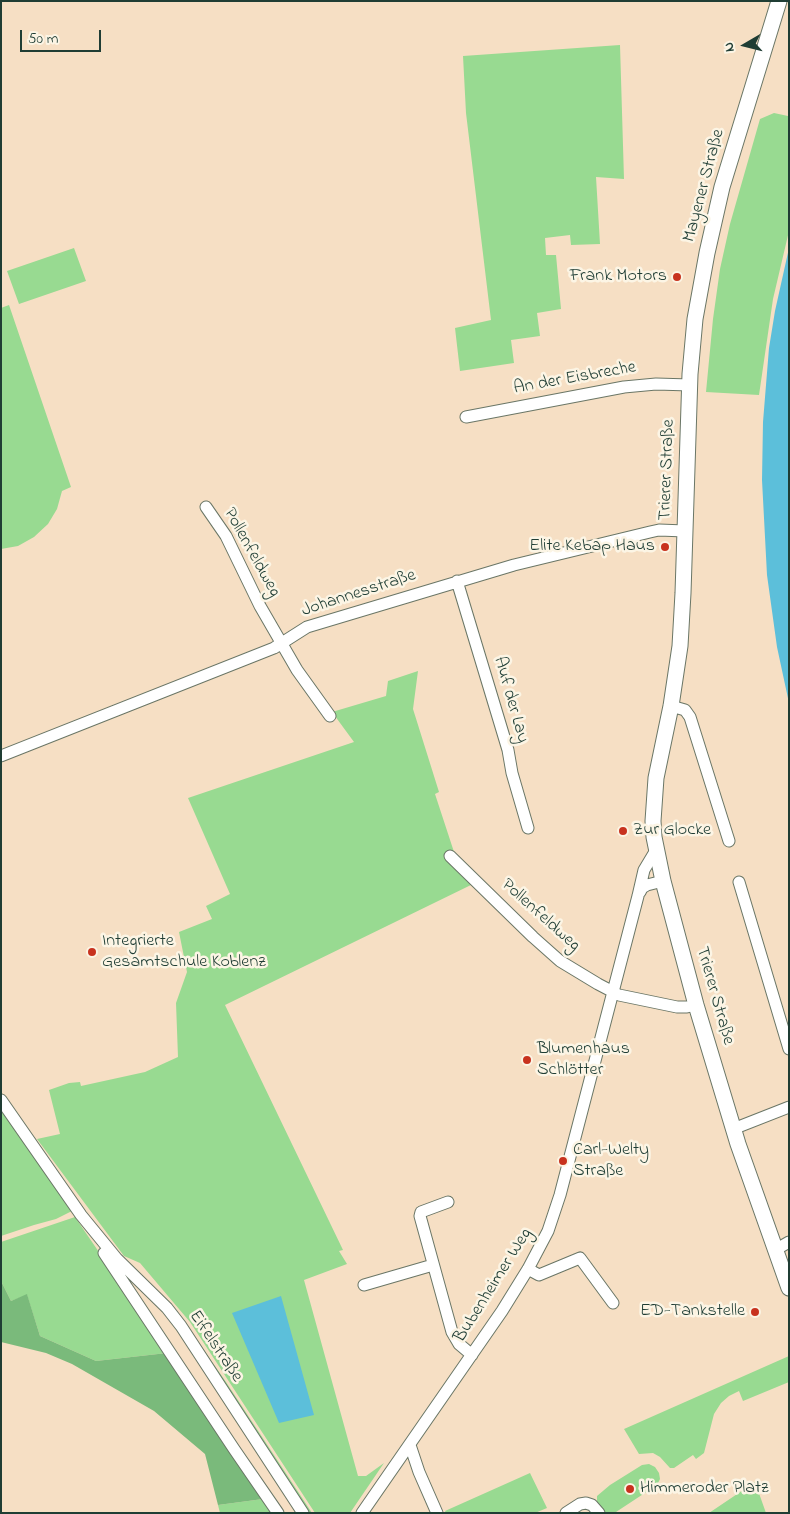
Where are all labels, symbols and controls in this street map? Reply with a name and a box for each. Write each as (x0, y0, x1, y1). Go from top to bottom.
scale bar (22, 20, 104, 52)
north arrow (720, 20, 770, 70)
text: 50 m (28, 28, 58, 50)
text: N (719, 41, 741, 53)
street label: Mayener Straße (680, 127, 730, 245)
place label: Frank Motors (570, 266, 667, 288)
marker: Frank Motors (671, 271, 683, 283)
street label: An der Eisbreche (512, 358, 638, 400)
street label: Trierer Straße (655, 419, 681, 521)
street label: Pollenfeldweg (218, 505, 284, 601)
place label: Elite Kebap Haus (529, 536, 655, 558)
marker: Elite Kebap Haus (659, 541, 671, 553)
street label: Johannesstraße (299, 565, 419, 623)
street label: Auf der Lay (487, 654, 533, 746)
place label: Zur Glocke (633, 820, 711, 842)
marker: Zur Glocke (617, 825, 629, 837)
street label: Pollenfeldweg (496, 875, 584, 957)
place label: Integrierte Gesamtschule Koblenz (102, 931, 266, 974)
street label: Trierer Straße (690, 944, 738, 1048)
marker: Integrierte Gesamtschule Koblenz (86, 946, 98, 958)
place label: Blumenhaus Schlötter (537, 1039, 630, 1082)
marker: Blumenhaus Schlötter (521, 1054, 533, 1066)
place label: Carl-Welty Straße (573, 1140, 649, 1182)
marker: Carl-Welty Straße (557, 1155, 569, 1167)
street label: Bubenheimer Weg (450, 1225, 538, 1347)
place label: ED-Tankstelle (640, 1301, 745, 1323)
marker: ED-Tankstelle (749, 1306, 761, 1318)
street label: Eifelstraße (183, 1307, 247, 1387)
place label: Himmeroder Platz (640, 1478, 769, 1500)
marker: Himmeroder Platz (624, 1483, 636, 1495)

